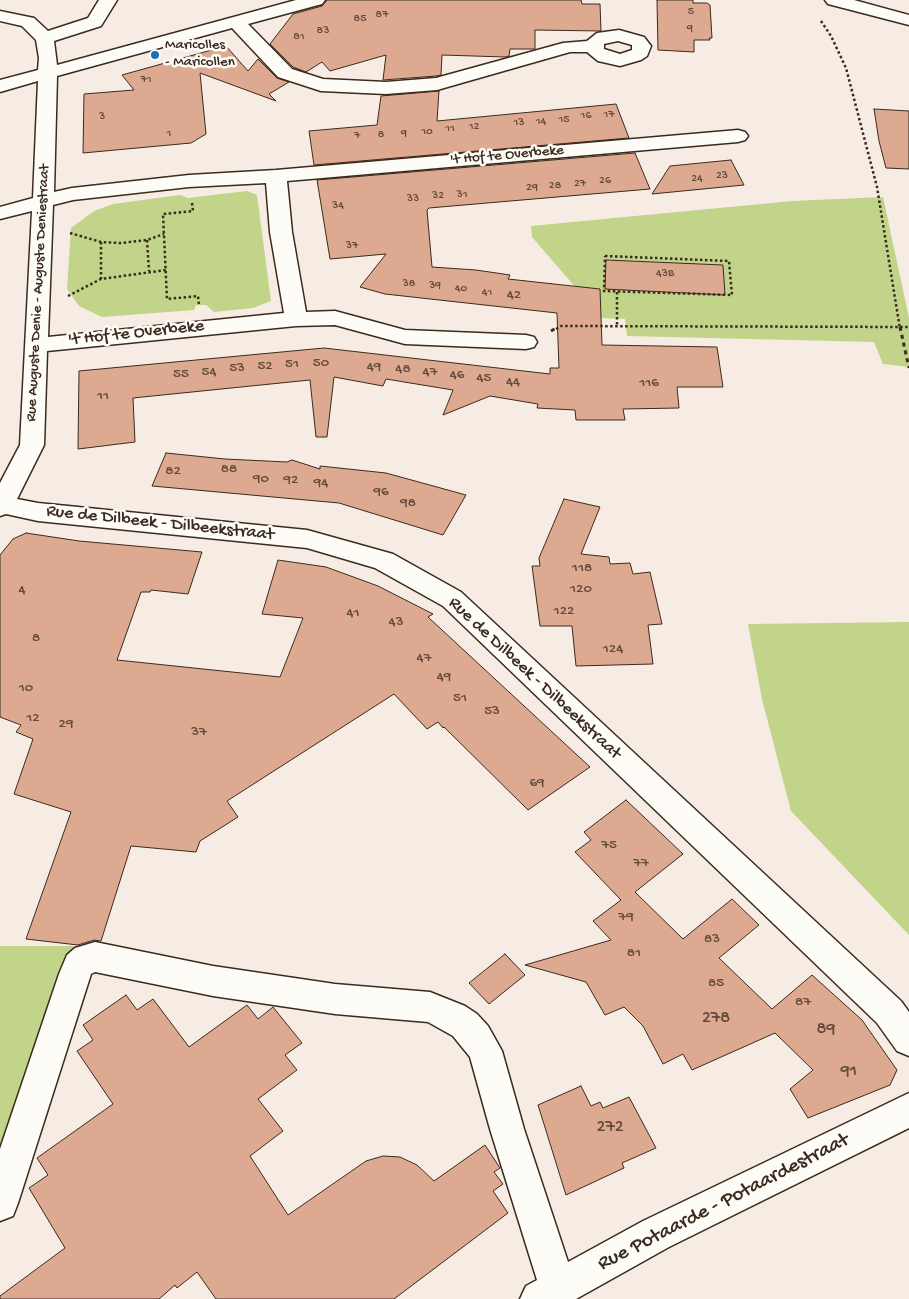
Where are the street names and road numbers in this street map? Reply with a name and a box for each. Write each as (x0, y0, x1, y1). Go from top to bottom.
street label: 't Hof te Overbeke (449, 142, 565, 170)
street label: Rue Auguste Denie - Auguste Deniestraat (23, 164, 55, 422)
street label: 't Hof te Overbeke (67, 316, 205, 352)
street label: Rue de Dilbeek - Dilbeekstraat (45, 501, 275, 547)
street label: Rue de Dilbeek - Dilbeekstraat (443, 593, 625, 765)
street label: Rue Potaarde - Potaardestraat (594, 1129, 854, 1277)

